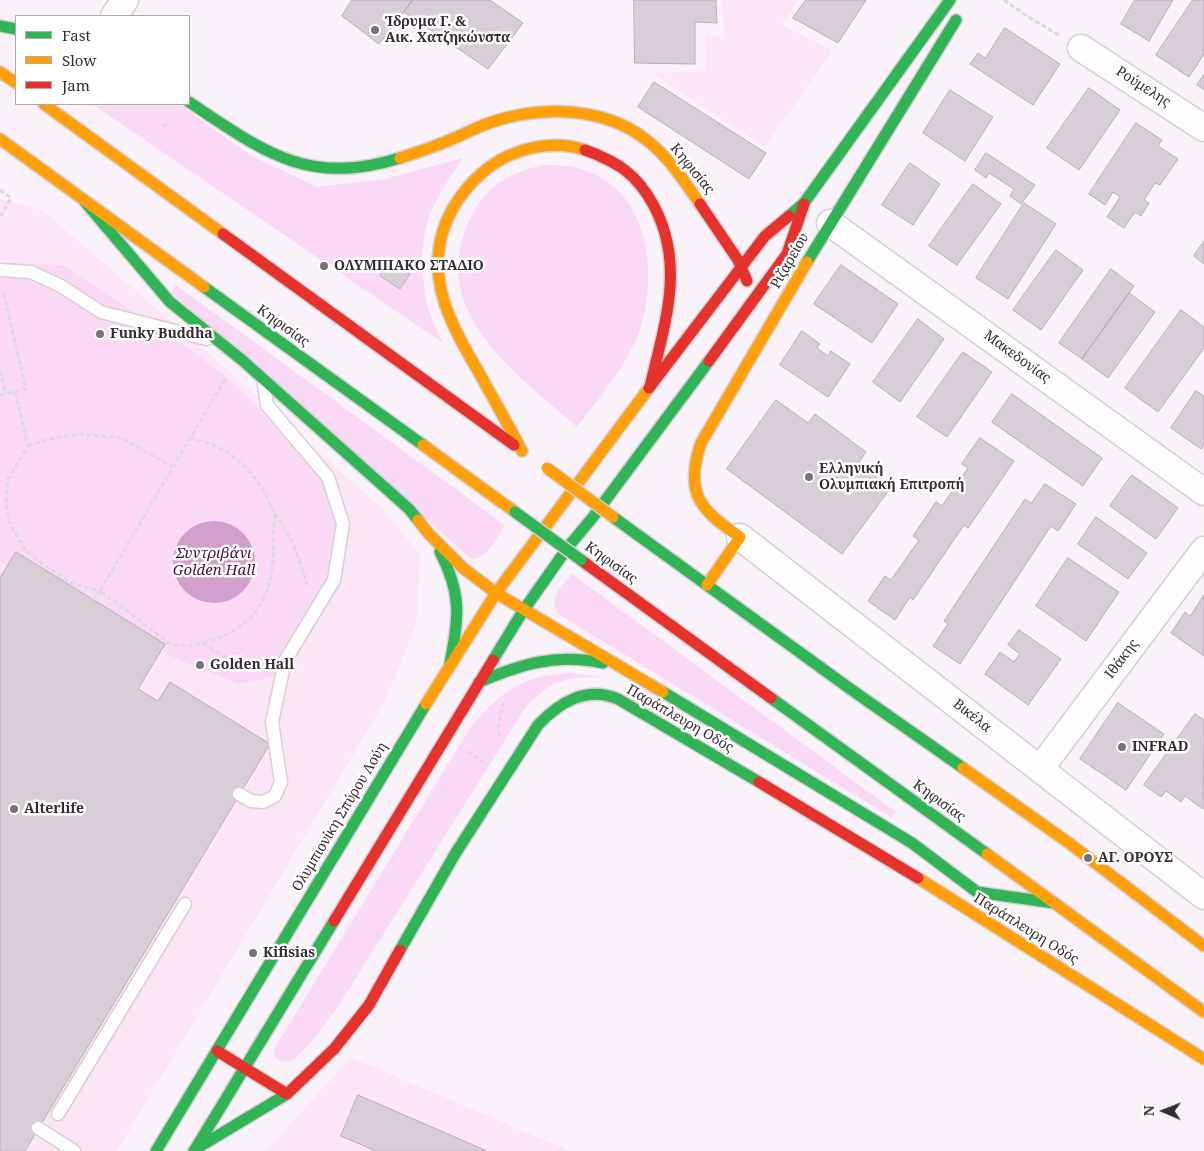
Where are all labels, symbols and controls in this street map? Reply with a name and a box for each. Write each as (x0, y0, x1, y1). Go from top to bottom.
place label: Ίδρυμα Γ. & Αικ. Χατζηκώνστα (385, 14, 510, 46)
legend (15, 15, 190, 105)
marker: Ίδρυμα Γ. & Αικ. Χατζηκώνστα (369, 24, 381, 36)
text: Fast (62, 25, 91, 45)
text: Slow (62, 50, 96, 70)
street label: Ρούμελης (1112, 63, 1174, 111)
text: Jam (62, 75, 90, 95)
street label: Κηφισίας (666, 140, 718, 198)
street label: Ριζαρείου (767, 230, 813, 292)
place label: ΟΛΥΜΠΙΑΚΟ ΣΤΑΔΙΟ (334, 258, 484, 274)
marker: ΟΛΥΜΠΙΑΚΟ ΣΤΑΔΙΟ (318, 260, 330, 272)
street label: Κηφισίας (254, 301, 312, 351)
place label: Funky Buddha (110, 326, 213, 342)
street label: Μακεδονίας (980, 327, 1054, 387)
marker: Funky Buddha (94, 328, 106, 340)
place label: Ελληνική Ολυμπιακή Επιτροπή (819, 461, 964, 494)
marker: Ελληνική Ολυμπιακή Επιτροπή (803, 471, 815, 483)
street label: Κηφισίας (582, 538, 640, 588)
water label: Συντριβάνι Golden Hall (173, 545, 255, 580)
street label: Ιθάκης (1102, 636, 1142, 682)
place label: Golden Hall (210, 657, 294, 673)
marker: Golden Hall (194, 659, 206, 671)
street label: Παράπλευρη Οδός (624, 682, 736, 756)
street label: Βικέλα (949, 696, 995, 736)
place label: INFRAD (1132, 739, 1189, 755)
street label: Ολυμπιονίκη Σπύρου Λούη (289, 740, 391, 894)
marker: INFRAD (1116, 741, 1128, 753)
street label: Κηφισίας (910, 776, 968, 826)
place label: Alterlife (24, 801, 84, 817)
marker: Alterlife (8, 803, 20, 815)
place label: ΑΓ. ΟΡΟΥΣ (1098, 850, 1173, 866)
marker: ΑΓ. ΟΡΟΥΣ (1082, 852, 1094, 864)
street label: Παράπλευρη Οδός (970, 890, 1082, 968)
place label: Kifisias (263, 945, 315, 961)
marker: Kifisias (247, 947, 259, 959)
north arrow (1139, 1086, 1189, 1136)
text: N (1139, 1105, 1158, 1116)

